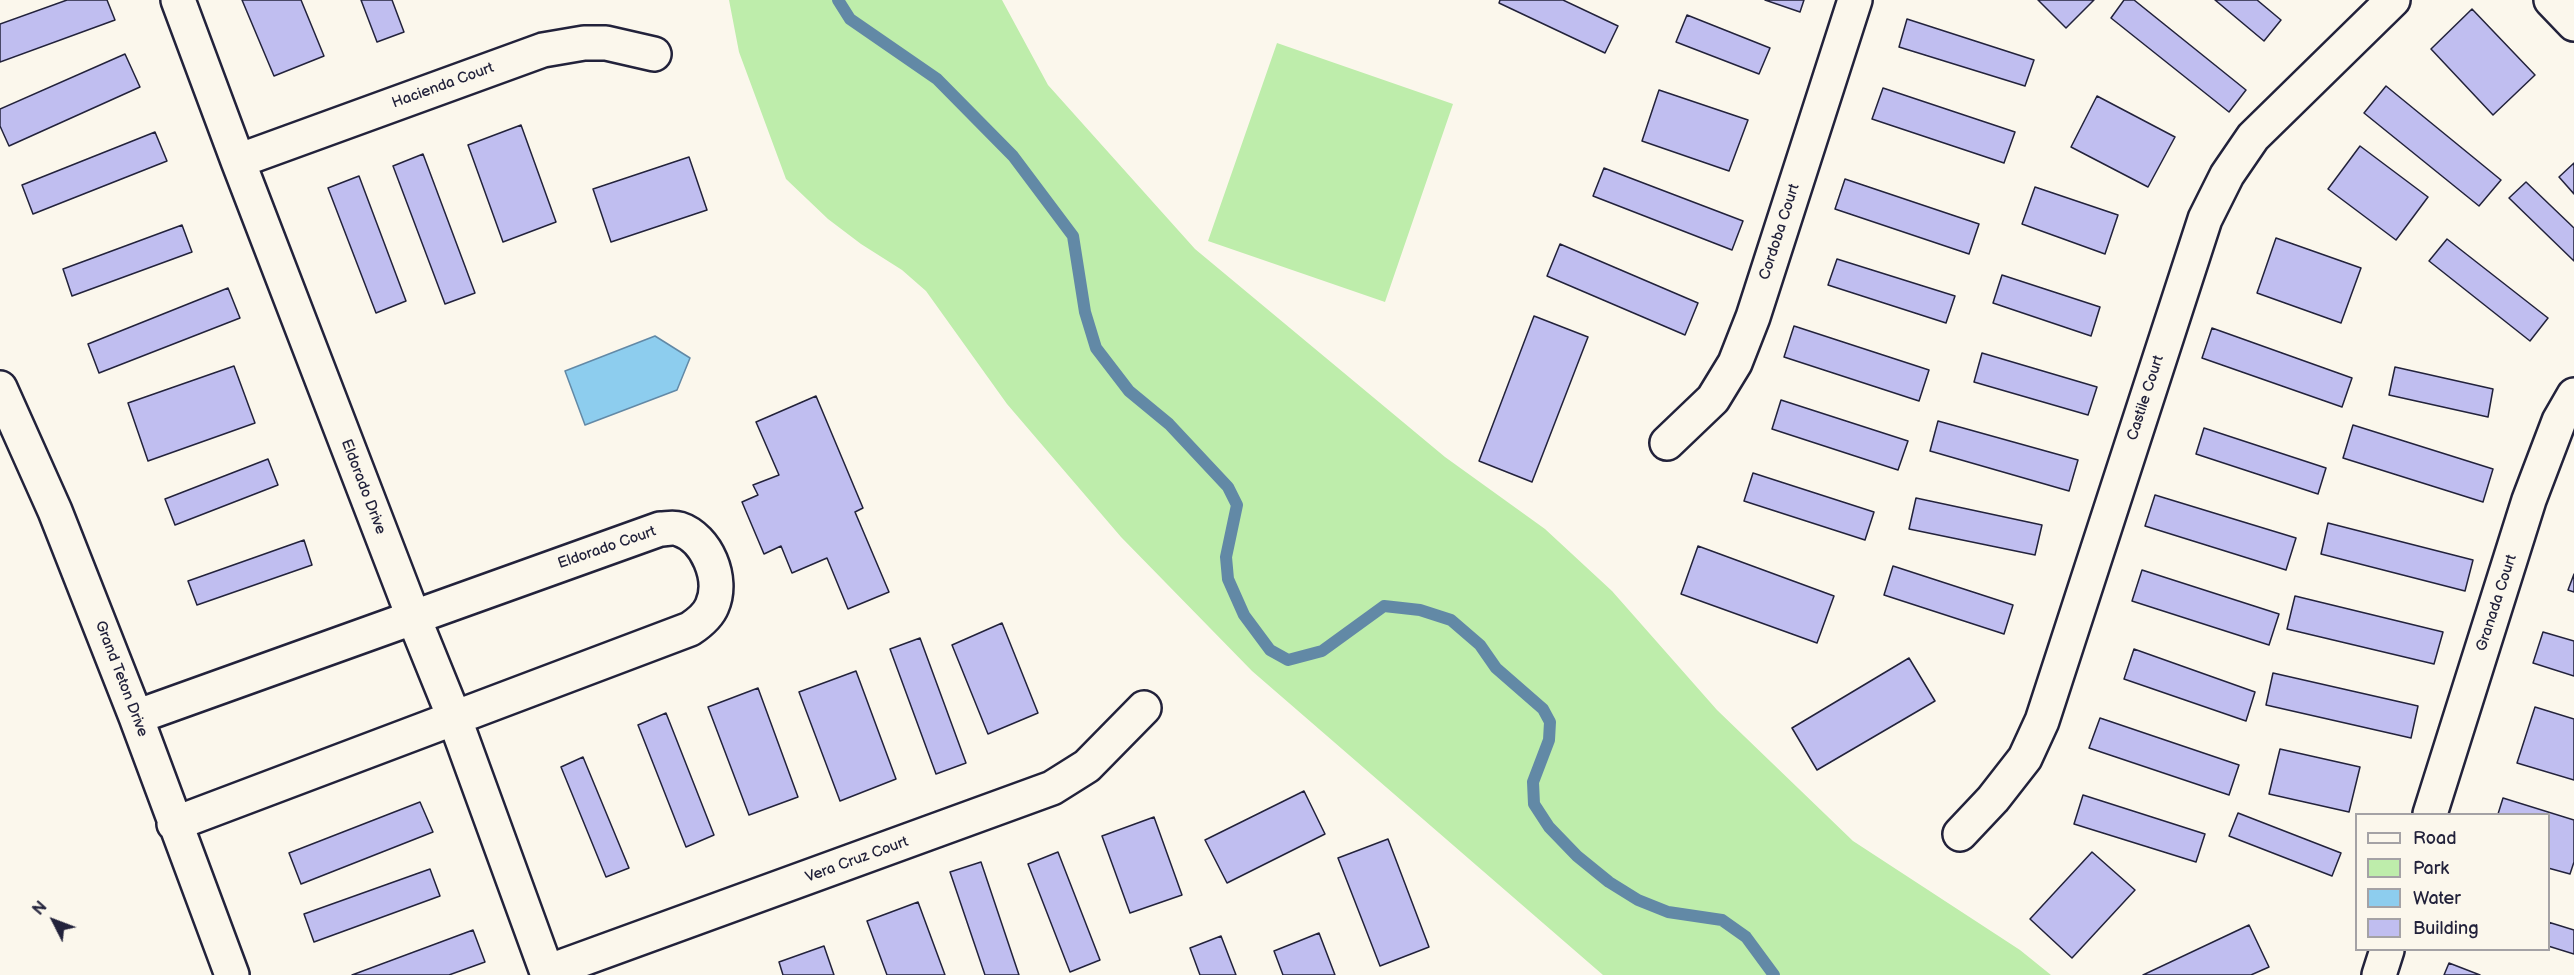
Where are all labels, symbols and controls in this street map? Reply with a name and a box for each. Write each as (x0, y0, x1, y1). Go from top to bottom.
street label: Hacienda Court (390, 59, 496, 113)
street label: Cordoba Court (1756, 182, 1804, 282)
street label: Castile Court (2124, 353, 2168, 443)
street label: Eldorado Drive (337, 437, 389, 537)
street label: Eldorado Court (556, 523, 658, 573)
street label: Granada Court (2473, 552, 2521, 654)
street label: Grand Teton Drive (91, 618, 151, 740)
legend (2355, 813, 2550, 951)
text: Road (2413, 828, 2457, 849)
street label: Vera Cruz Court (803, 833, 911, 887)
text: Park (2413, 858, 2449, 879)
text: Water (2413, 888, 2461, 909)
north arrow (24, 891, 84, 951)
text: N (29, 898, 51, 919)
text: Building (2413, 918, 2479, 939)

